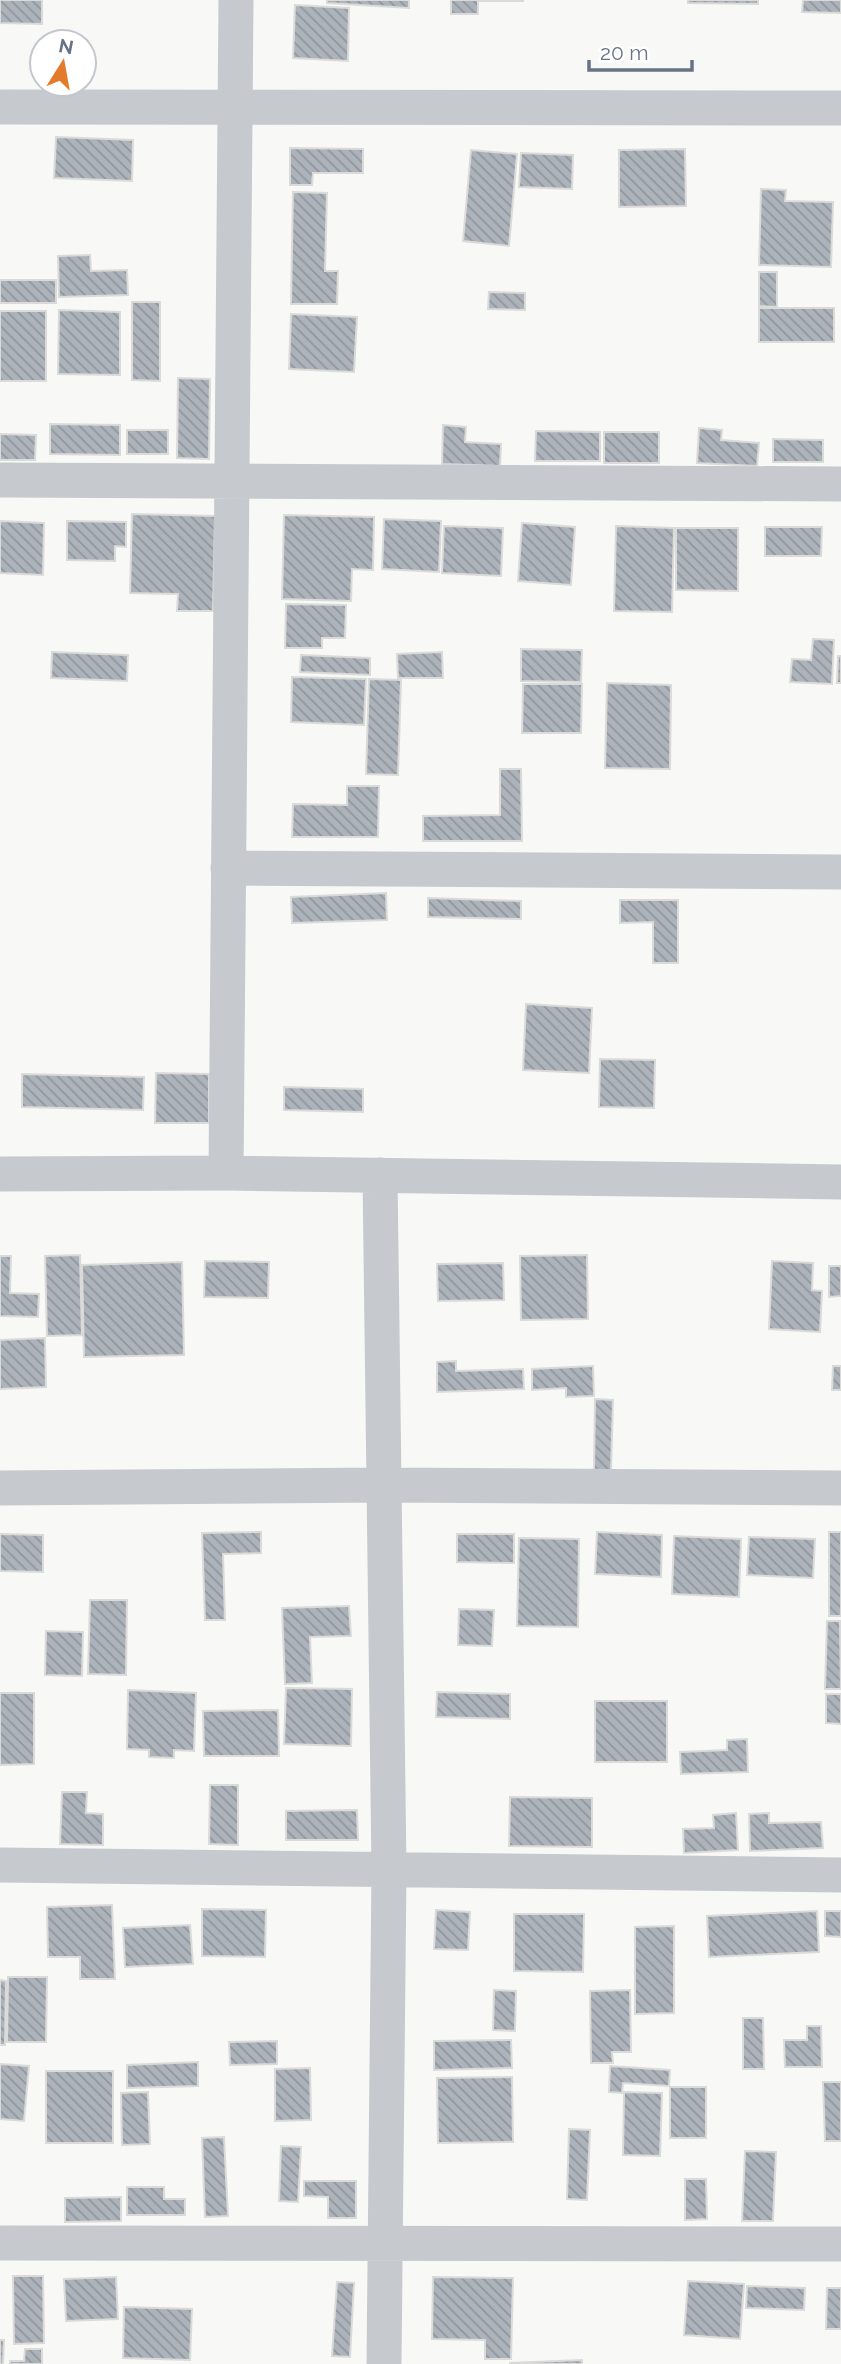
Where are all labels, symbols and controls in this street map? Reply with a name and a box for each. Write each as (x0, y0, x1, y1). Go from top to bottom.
north arrow (28, 28, 98, 98)
scale bar (589, 28, 692, 72)
text: N (57, 34, 75, 58)
text: 20 m (600, 40, 648, 65)

